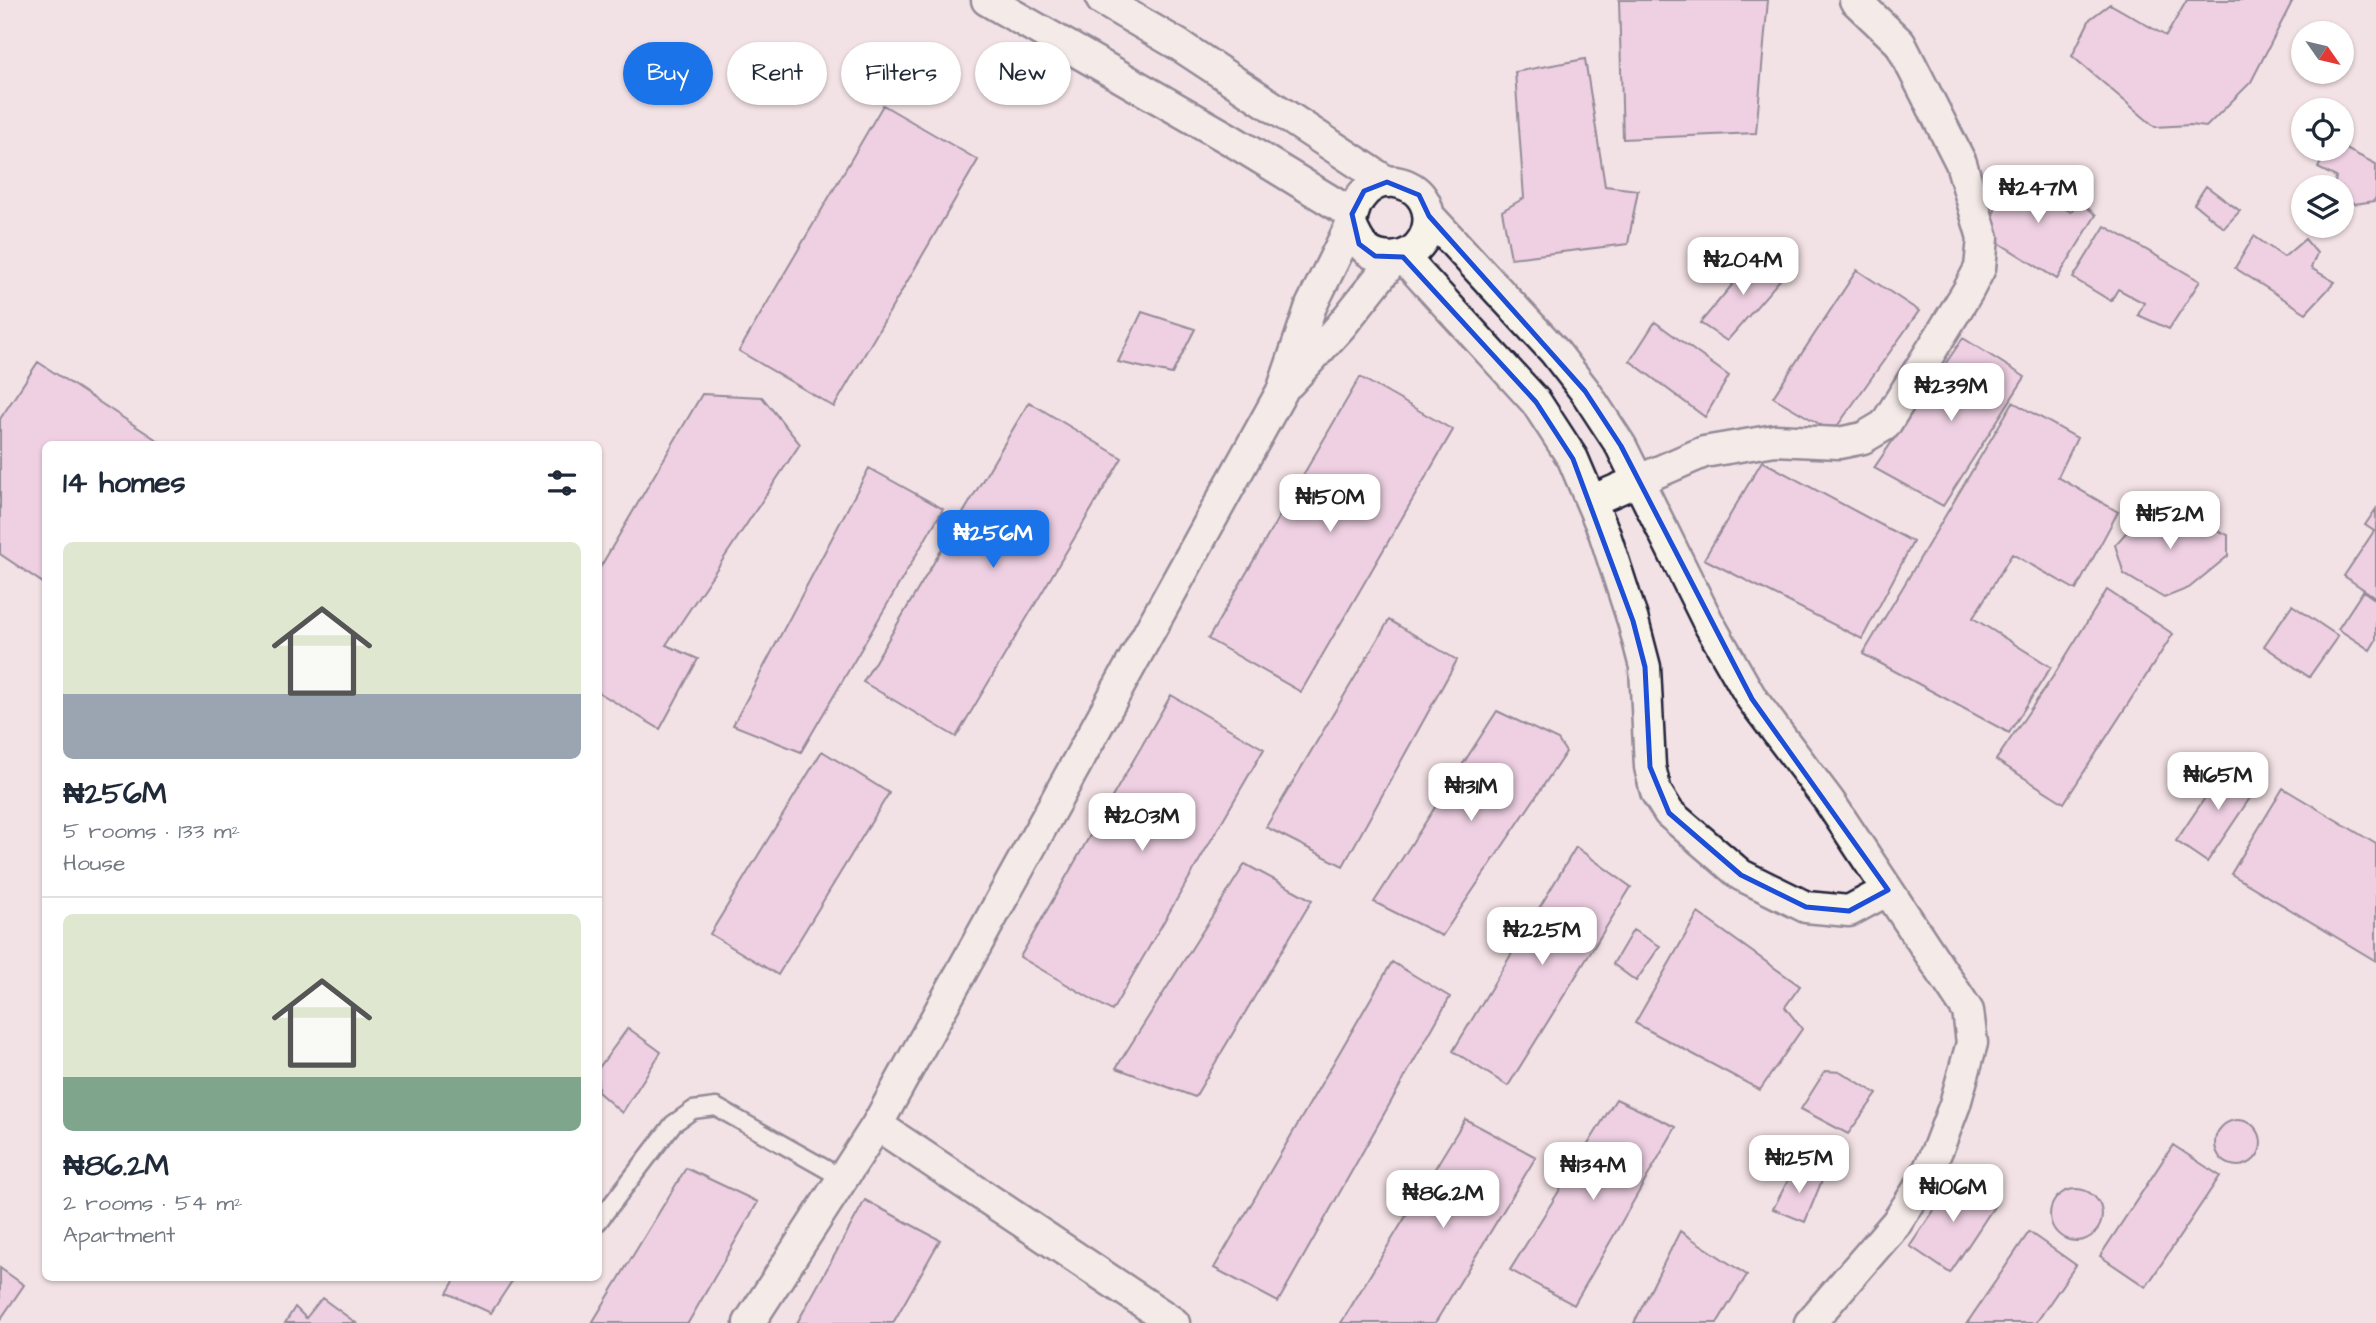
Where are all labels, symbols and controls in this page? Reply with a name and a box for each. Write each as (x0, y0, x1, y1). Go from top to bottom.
north arrow (2291, 21, 2354, 84)
map controls (2291, 21, 2354, 238)
chip: Buy (623, 42, 713, 105)
chip: Rent (727, 42, 827, 105)
chip: Filters (841, 42, 961, 105)
chip: New (975, 42, 1071, 105)
button: locate (2291, 98, 2354, 161)
pin: ₦247M (1989, 166, 2087, 225)
text: ₦247M (1999, 172, 2077, 204)
button: layers (2291, 175, 2354, 238)
pin: ₦204M (1694, 238, 1792, 297)
text: ₦204M (1704, 244, 1782, 276)
pin: ₦239M (1902, 364, 2000, 423)
text: ₦239M (1914, 370, 1988, 402)
text: 14 homes (63, 462, 186, 504)
icon: filters (543, 464, 581, 502)
pin: ₦150M (1281, 475, 1379, 534)
text: ₦150M (1295, 481, 1365, 513)
pin: ₦152M (2121, 491, 2219, 551)
text: ₦152M (2136, 498, 2204, 530)
pin: ₦256M (944, 510, 1042, 570)
text: ₦256M (953, 517, 1033, 549)
icon: home (259, 588, 385, 714)
pin: ₦165M (2169, 752, 2267, 812)
text: ₦165M (2183, 759, 2253, 791)
pin: ₦131M (1422, 764, 1520, 823)
text: ₦131M (1444, 770, 1498, 802)
text: ₦256M (63, 773, 167, 815)
pin: ₦203M (1093, 794, 1191, 853)
text: ₦203M (1104, 800, 1180, 832)
text: 5 rooms · 133 m² (63, 815, 240, 847)
text: House (63, 847, 126, 879)
pin: ₦225M (1493, 908, 1591, 967)
text: ₦225M (1503, 914, 1581, 946)
icon: home (259, 960, 385, 1086)
pin: ₦125M (1750, 1136, 1848, 1195)
pin: ₦134M (1544, 1142, 1642, 1202)
text: ₦125M (1765, 1142, 1833, 1174)
text: ₦86.2M (63, 1145, 169, 1187)
text: ₦134M (1560, 1149, 1626, 1181)
pin: ₦106M (1904, 1164, 2002, 1224)
pin: ₦86.2M (1386, 1170, 1500, 1230)
text: ₦106M (1919, 1171, 1987, 1203)
text: ₦86.2M (1402, 1177, 1484, 1209)
text: 2 rooms · 54 m² (63, 1187, 243, 1219)
text: Apartment (63, 1219, 175, 1251)

